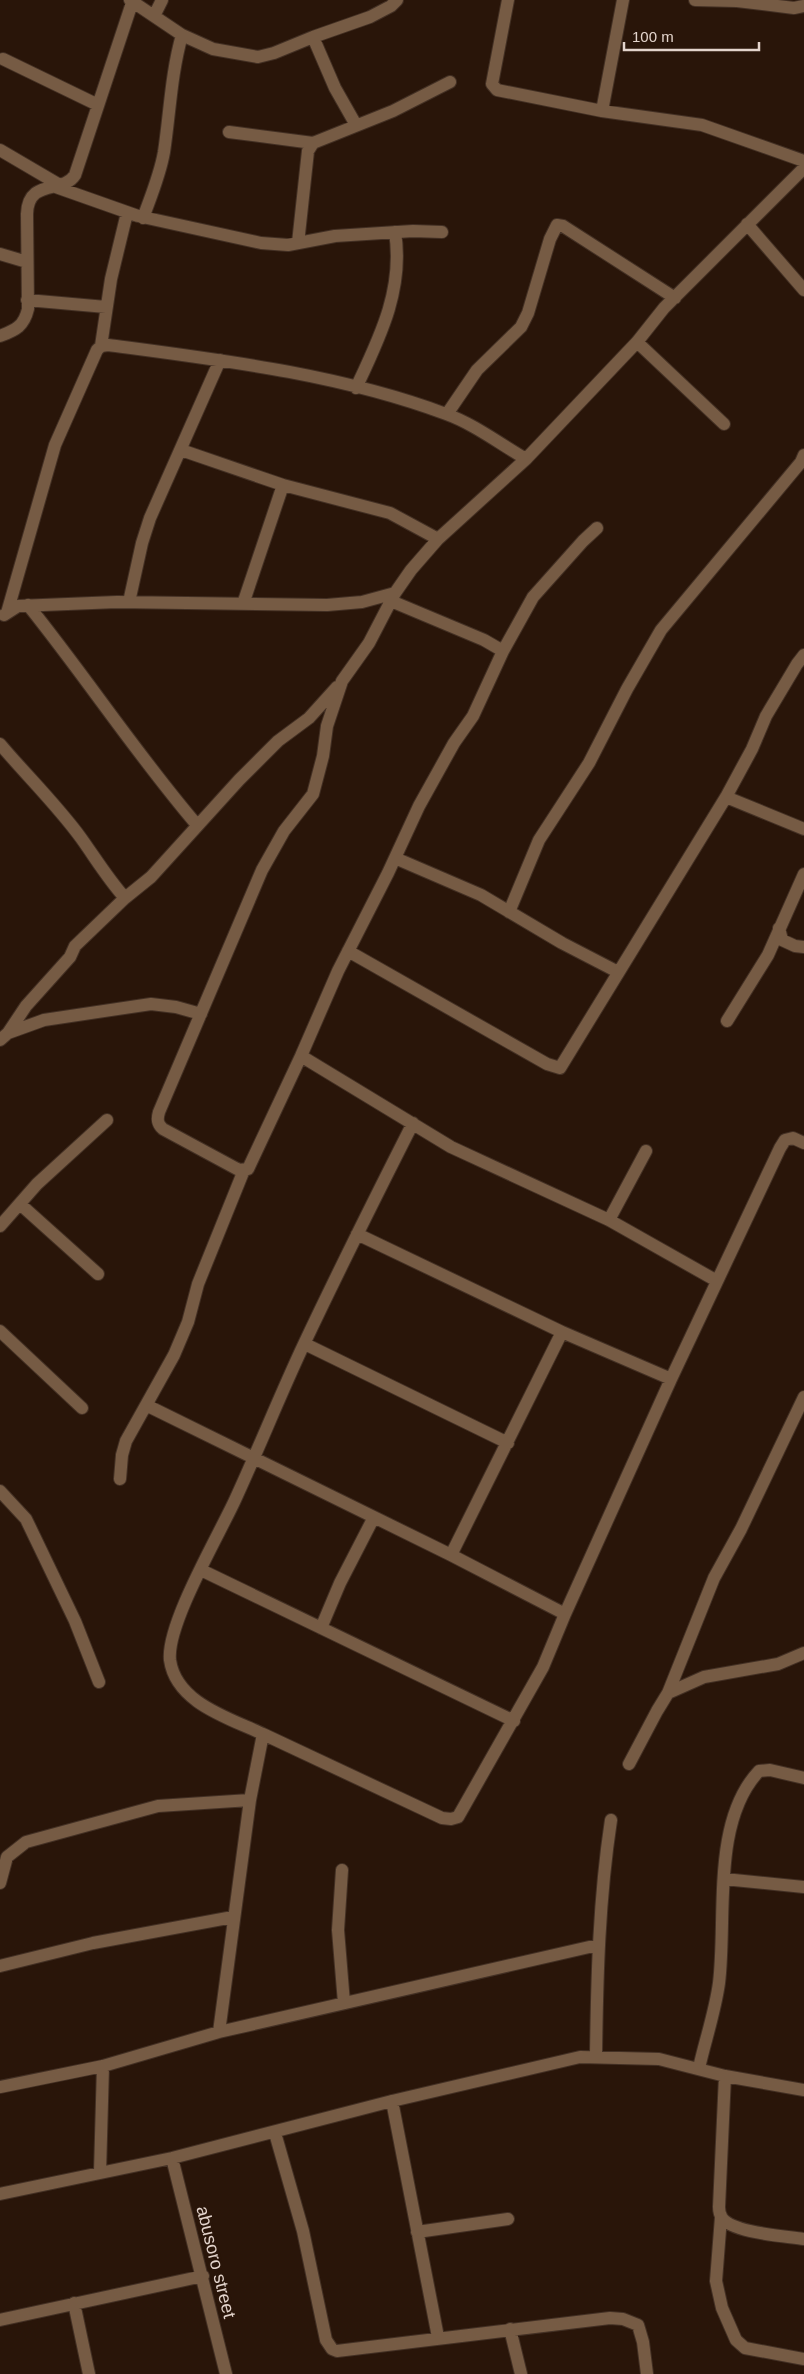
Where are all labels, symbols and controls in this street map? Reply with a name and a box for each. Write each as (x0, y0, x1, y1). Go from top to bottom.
scale bar (624, 20, 759, 52)
text: 100 m (632, 28, 674, 45)
street label: abusoro street (192, 2204, 240, 2320)

